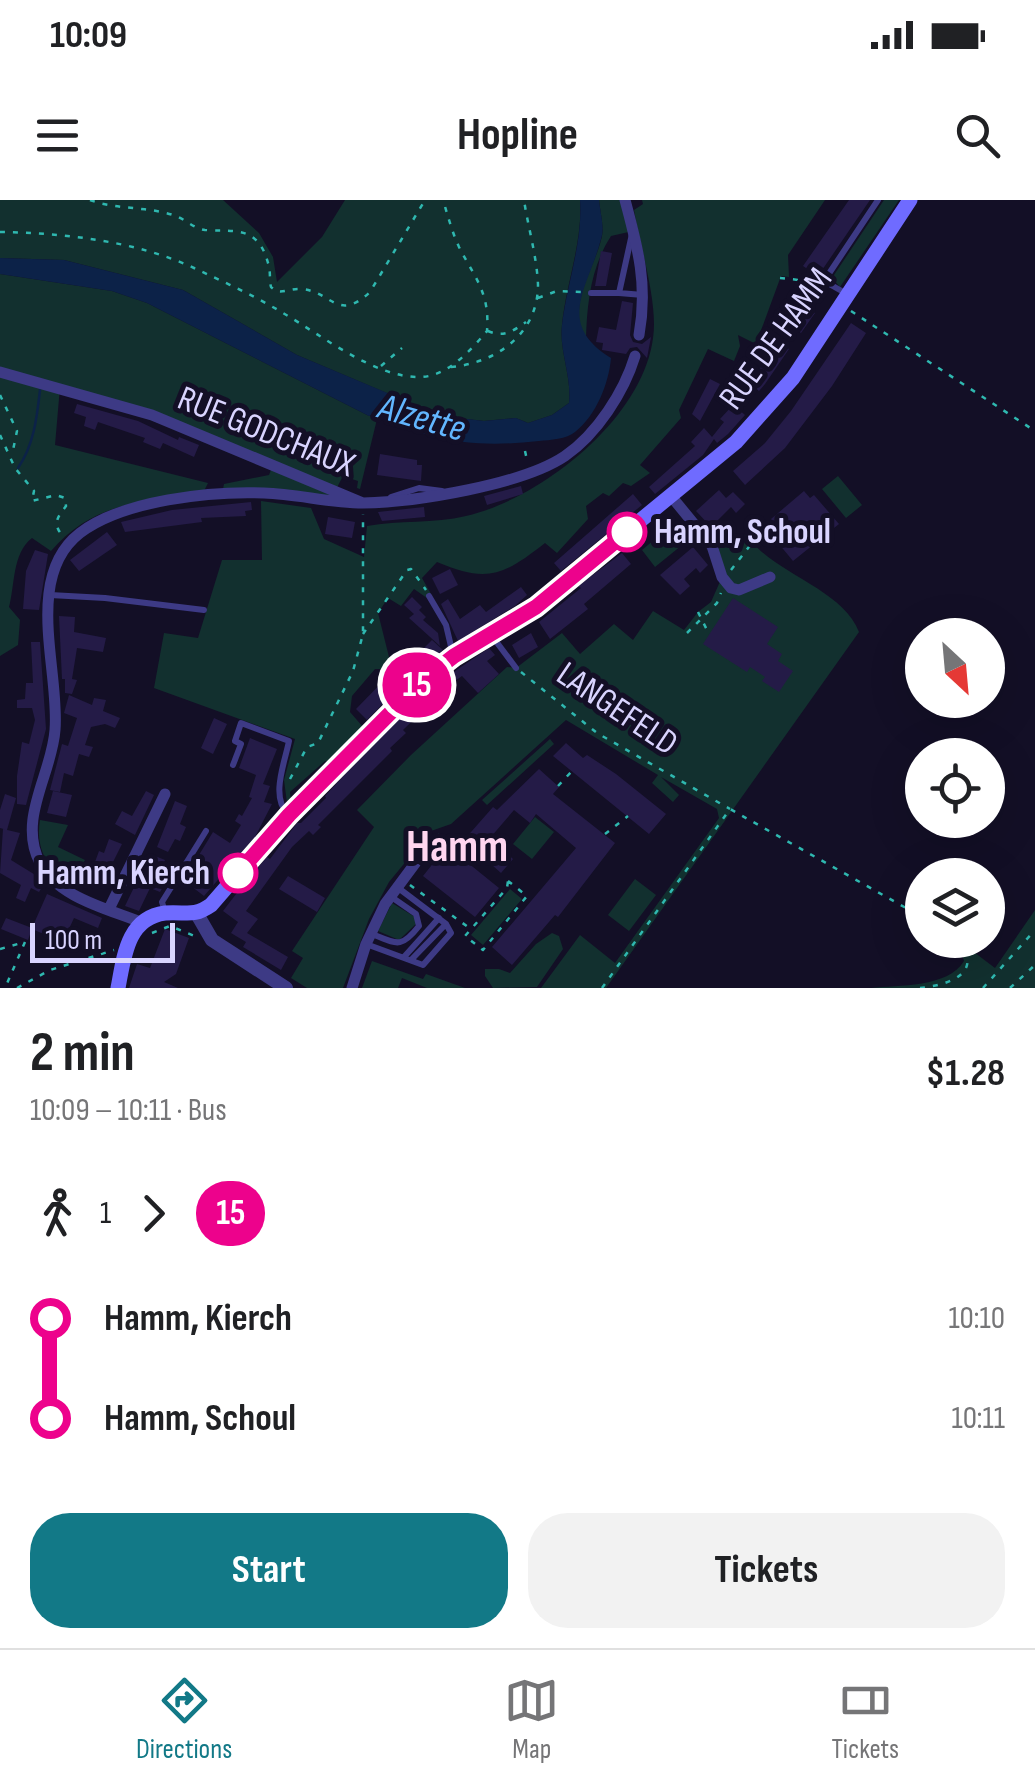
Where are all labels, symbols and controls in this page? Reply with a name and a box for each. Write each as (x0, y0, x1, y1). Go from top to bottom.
text: 10:09 (50, 13, 127, 58)
icon: menu (30, 108, 85, 163)
text: Hopline (457, 108, 578, 163)
icon: search (950, 108, 1005, 163)
street label: RUE DE HAMM (710, 260, 842, 418)
street label: RUE GODCHAUX (171, 377, 361, 487)
water label: Alzette (371, 384, 471, 452)
place label: Hamm, Schoul (654, 511, 831, 554)
marker: Hamm, Schoul (608, 513, 646, 551)
north arrow (905, 618, 1005, 718)
map controls (905, 618, 1005, 958)
line badge: 15 (372, 652, 462, 718)
street label: LANGEFELD (548, 653, 686, 765)
text: 15 (402, 664, 432, 707)
button: locate (905, 738, 1005, 838)
district label: Hamm (406, 820, 508, 875)
place label: Hamm, Kierch (37, 852, 210, 895)
marker: Hamm, Kierch (219, 854, 257, 892)
button: layers (905, 858, 1005, 958)
scale bar (30, 918, 175, 963)
text: 100 m (45, 924, 102, 957)
text: 2 min (30, 1020, 135, 1087)
text: $1.28 (926, 1051, 1005, 1096)
text: 10:09 – 10:11 · Bus (30, 1091, 227, 1130)
icon: walk (30, 1186, 85, 1241)
icon: forward (126, 1186, 181, 1241)
text: 15 (216, 1192, 245, 1235)
text: 1 (100, 1194, 111, 1233)
text: Hamm, Kierch (104, 1296, 292, 1341)
text: 10:10 (948, 1299, 1005, 1338)
text: Hamm, Schoul (104, 1396, 296, 1441)
text: 10:11 (951, 1399, 1005, 1438)
button: Start (30, 1513, 508, 1628)
button: Tickets (528, 1513, 1005, 1628)
tab: Directions (136, 1673, 232, 1766)
tab: Map (504, 1673, 559, 1766)
tab: Tickets (831, 1673, 899, 1766)

